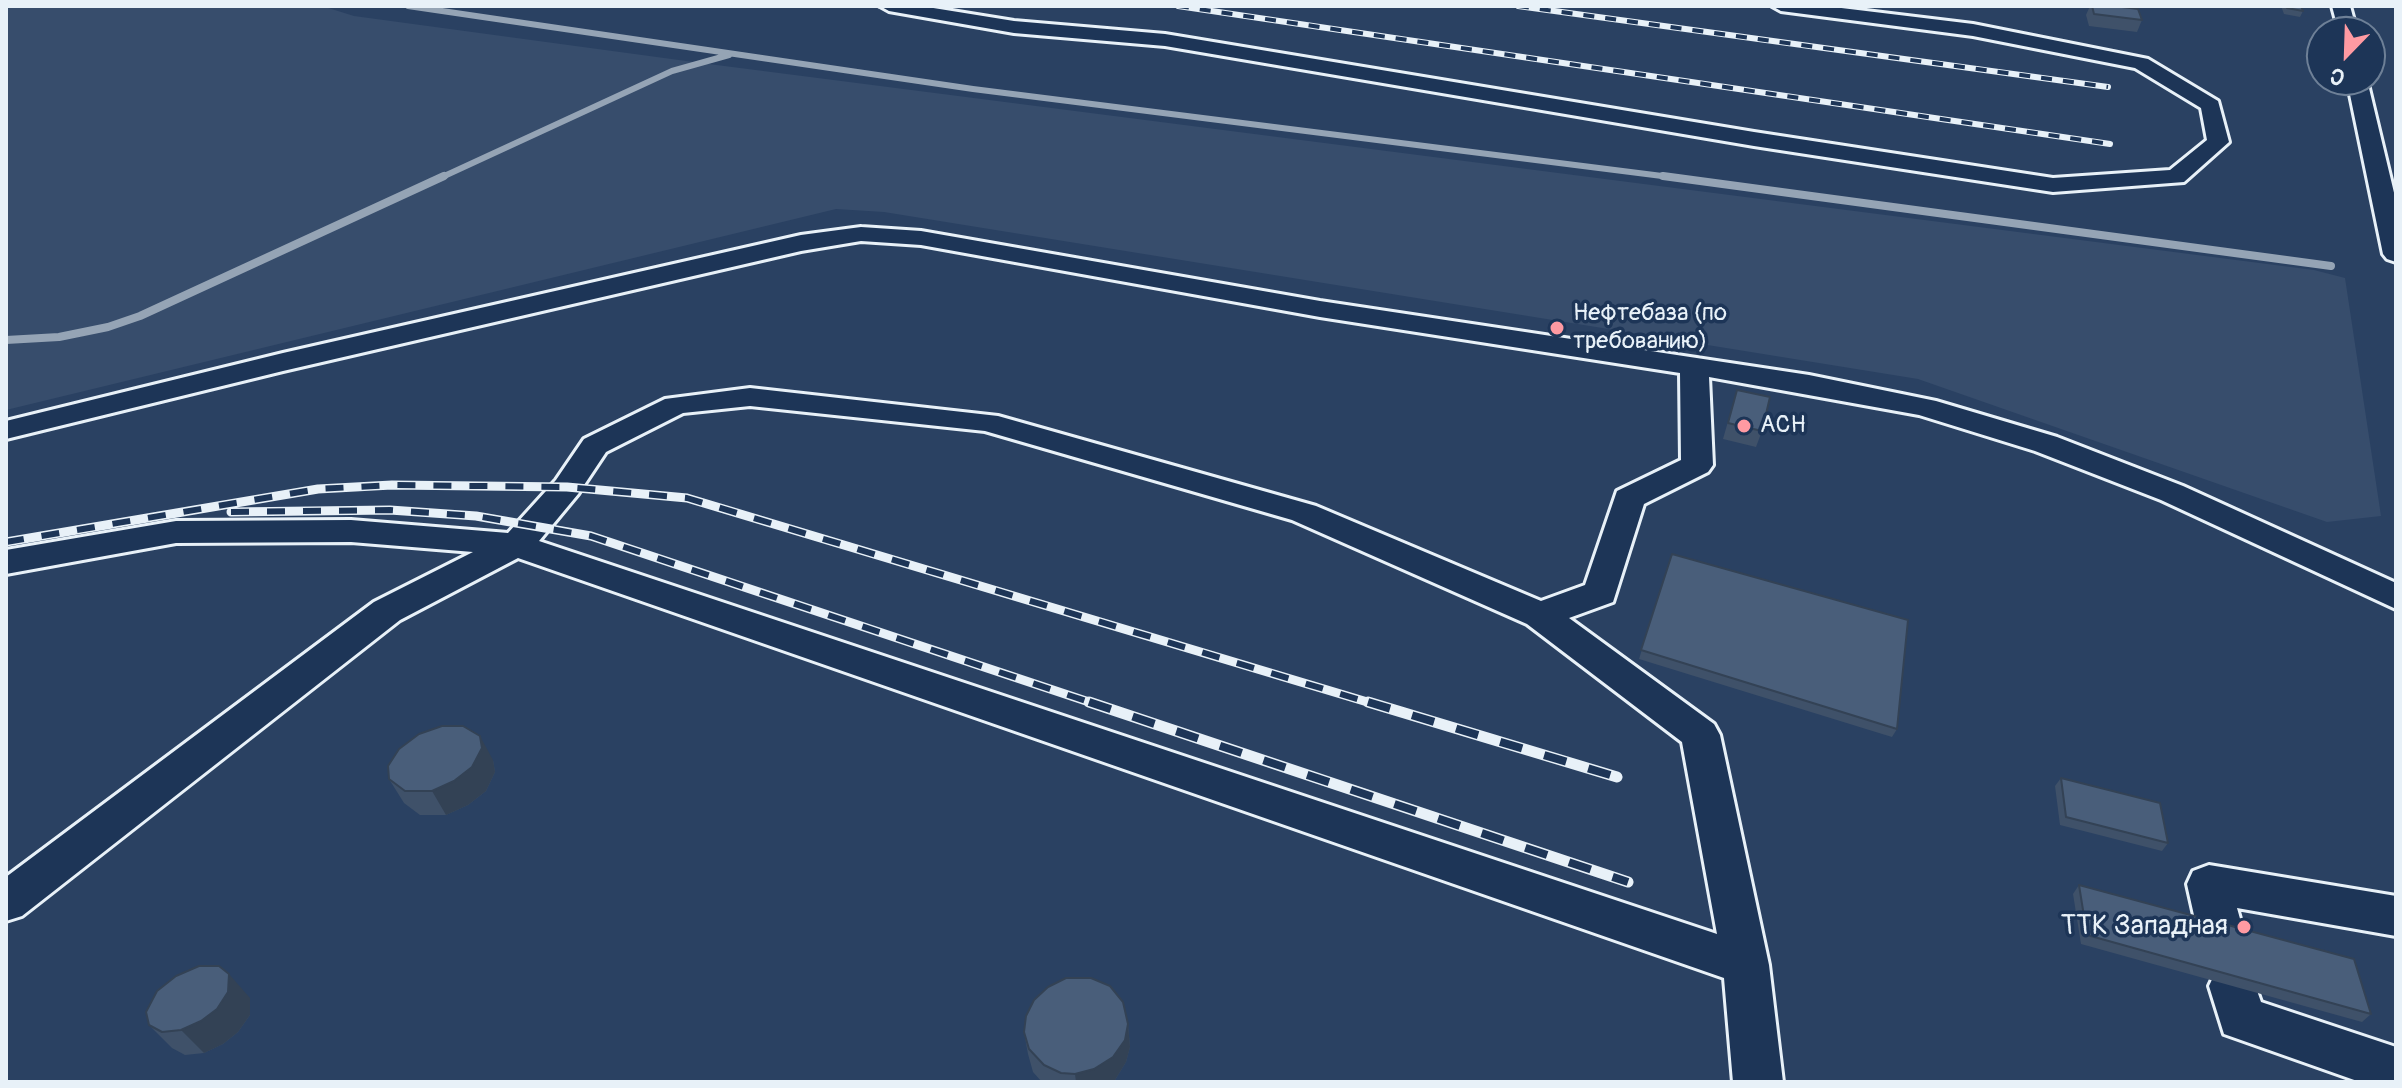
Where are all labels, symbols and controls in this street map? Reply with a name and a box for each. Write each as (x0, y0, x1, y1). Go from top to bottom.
north arrow (2306, 16, 2386, 96)
text: С (2326, 61, 2349, 92)
place label: Нефтебаза (по требованию) (1573, 300, 1727, 356)
marker: Нефтебаза (по требованию) (1548, 319, 1566, 337)
place label: АСН (1760, 412, 1806, 440)
marker: АСН (1735, 417, 1753, 435)
place label: ТТК Западная (2061, 910, 2228, 944)
marker: ТТК Западная (2235, 918, 2253, 936)

